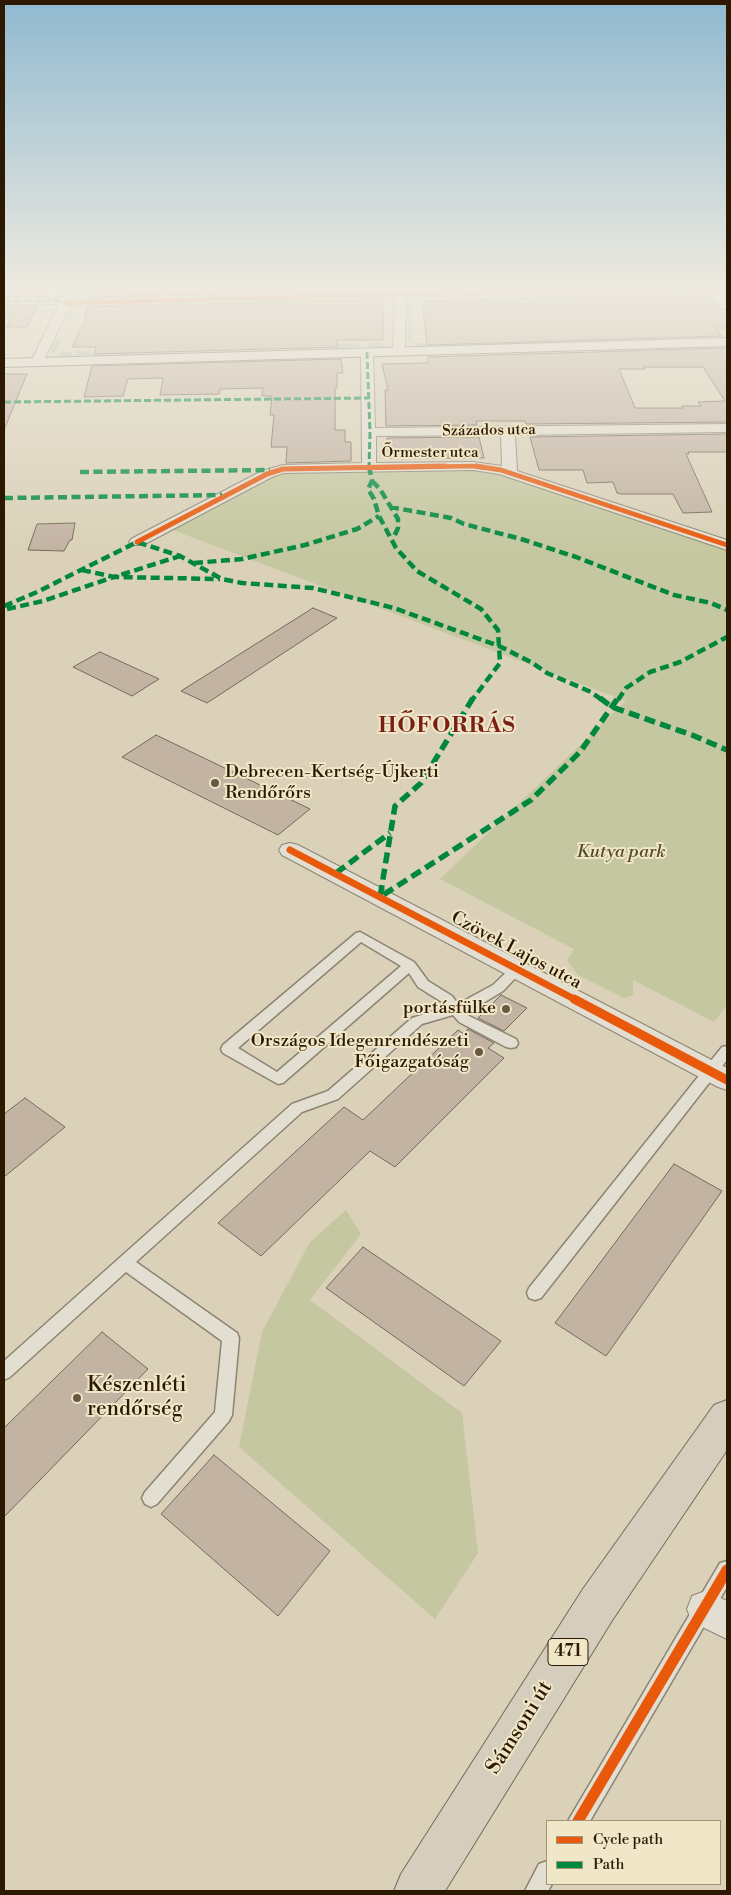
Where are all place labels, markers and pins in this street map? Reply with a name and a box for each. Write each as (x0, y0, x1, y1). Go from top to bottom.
place label: Debrecen-Kertség-Újkerti Rendőrőrs (225, 762, 439, 804)
marker: Debrecen-Kertség-Újkerti Rendőrőrs (209, 777, 221, 789)
place label: portásfülke (403, 998, 496, 1020)
marker: portásfülke (500, 1003, 512, 1015)
place label: Országos Idegenrendészeti Főigazgatóság (251, 1031, 469, 1074)
marker: Országos Idegenrendészeti Főigazgatóság (473, 1046, 485, 1058)
place label: Készenléti rendőrség (87, 1373, 186, 1423)
marker: Készenléti rendőrség (71, 1392, 83, 1404)

